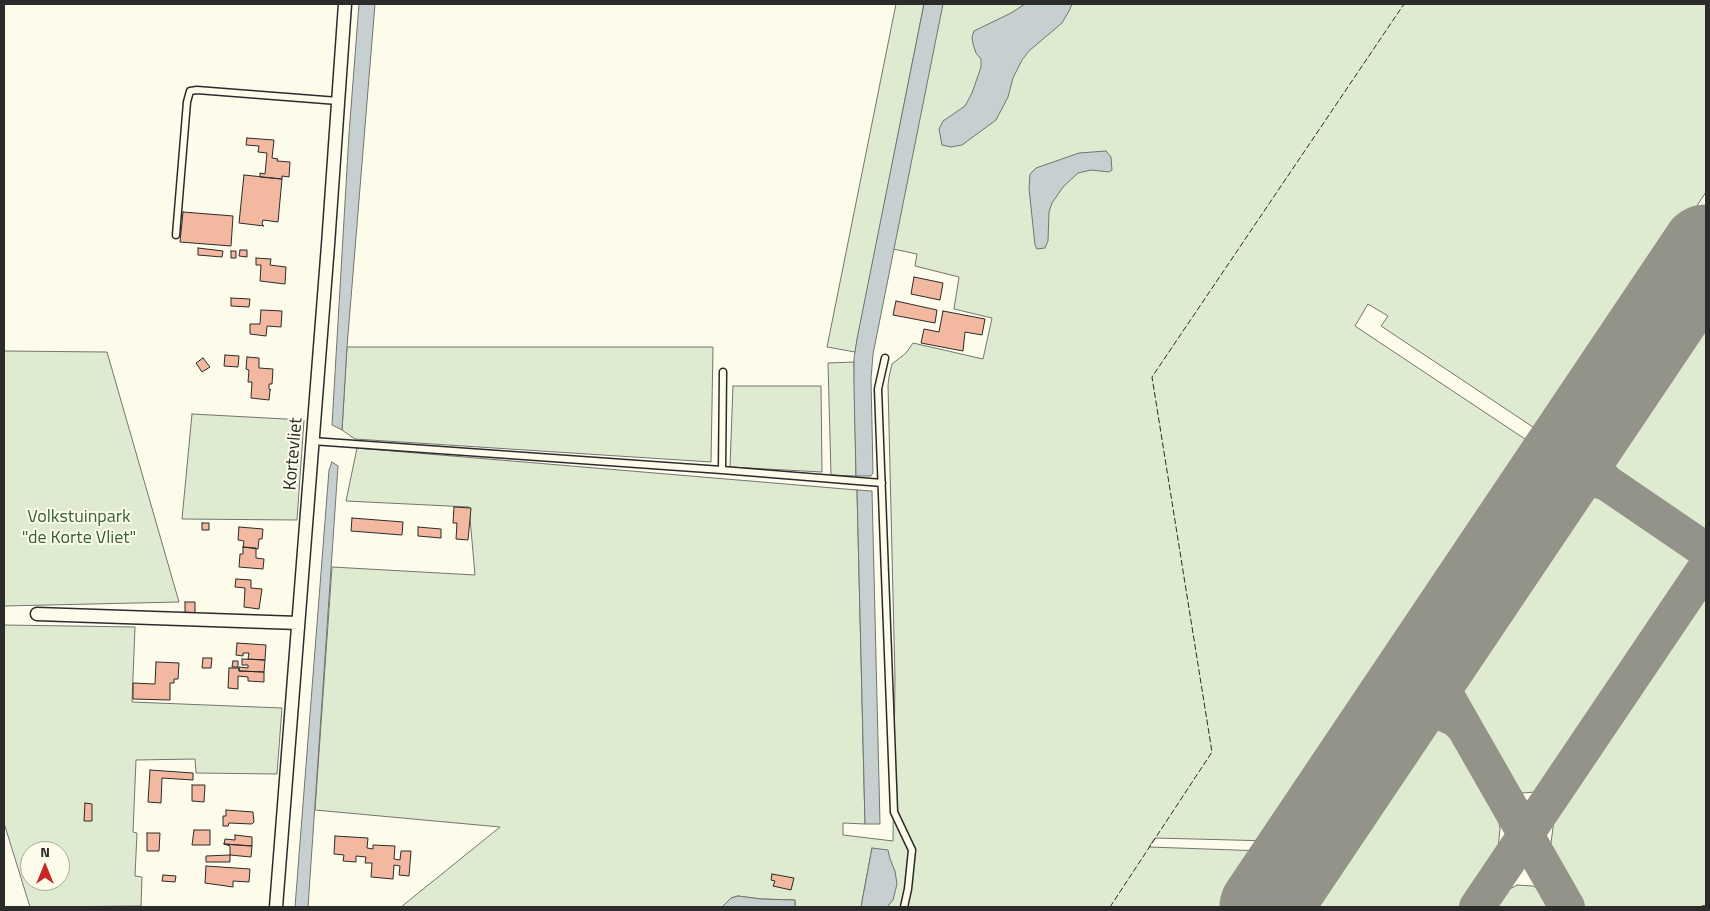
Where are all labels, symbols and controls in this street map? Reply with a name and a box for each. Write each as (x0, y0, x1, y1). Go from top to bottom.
street label: Kortevliet (280, 417, 308, 491)
park label: Volkstuinpark "de Korte Vliet" (22, 507, 136, 550)
north arrow (20, 841, 70, 891)
text: N (40, 841, 50, 862)

